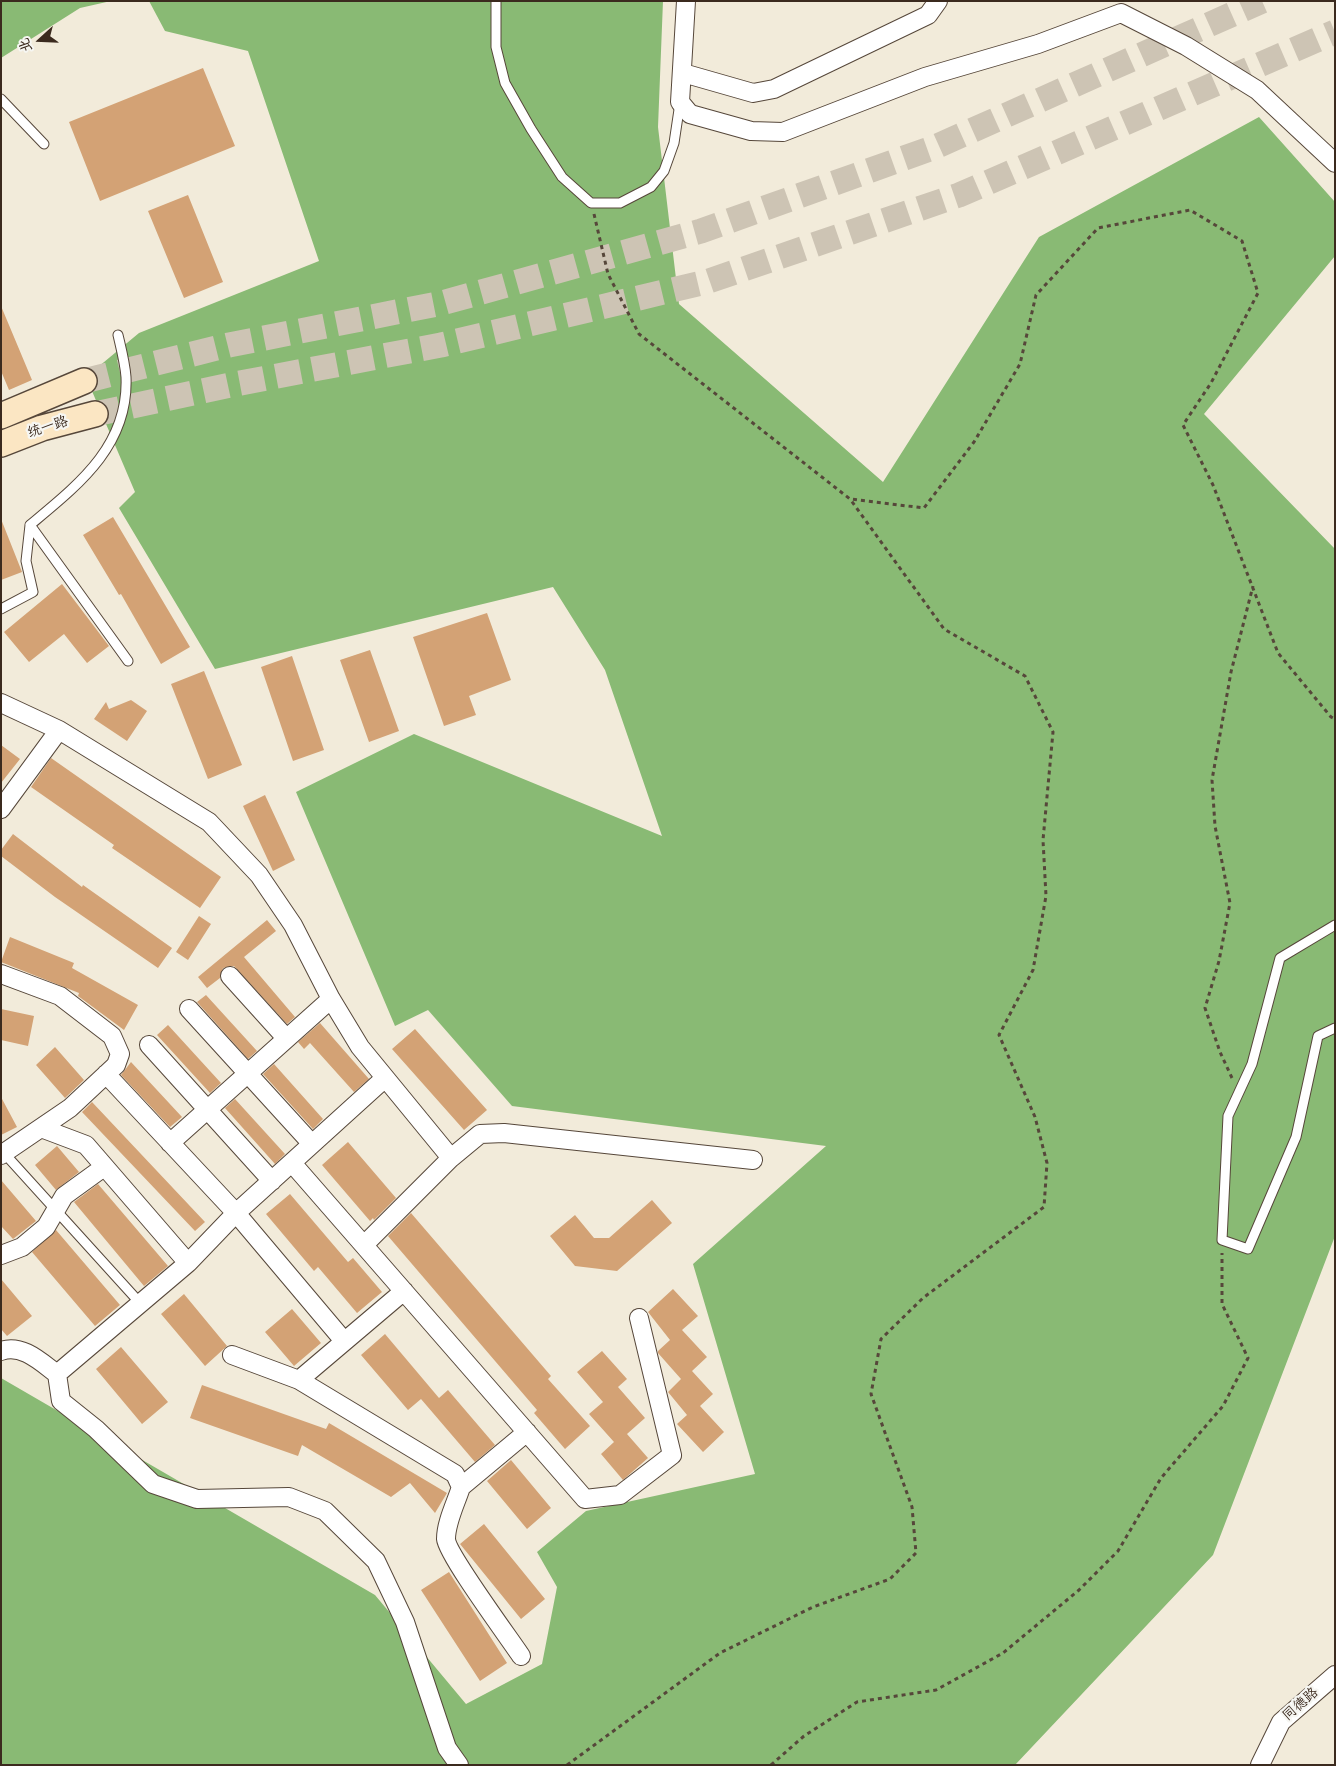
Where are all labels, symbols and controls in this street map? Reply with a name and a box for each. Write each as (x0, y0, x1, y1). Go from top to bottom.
north arrow (15, 15, 65, 65)
text: 北 (14, 35, 38, 55)
street label: 统一路 (25, 414, 71, 442)
street label: 同德路 (1280, 1685, 1322, 1725)

